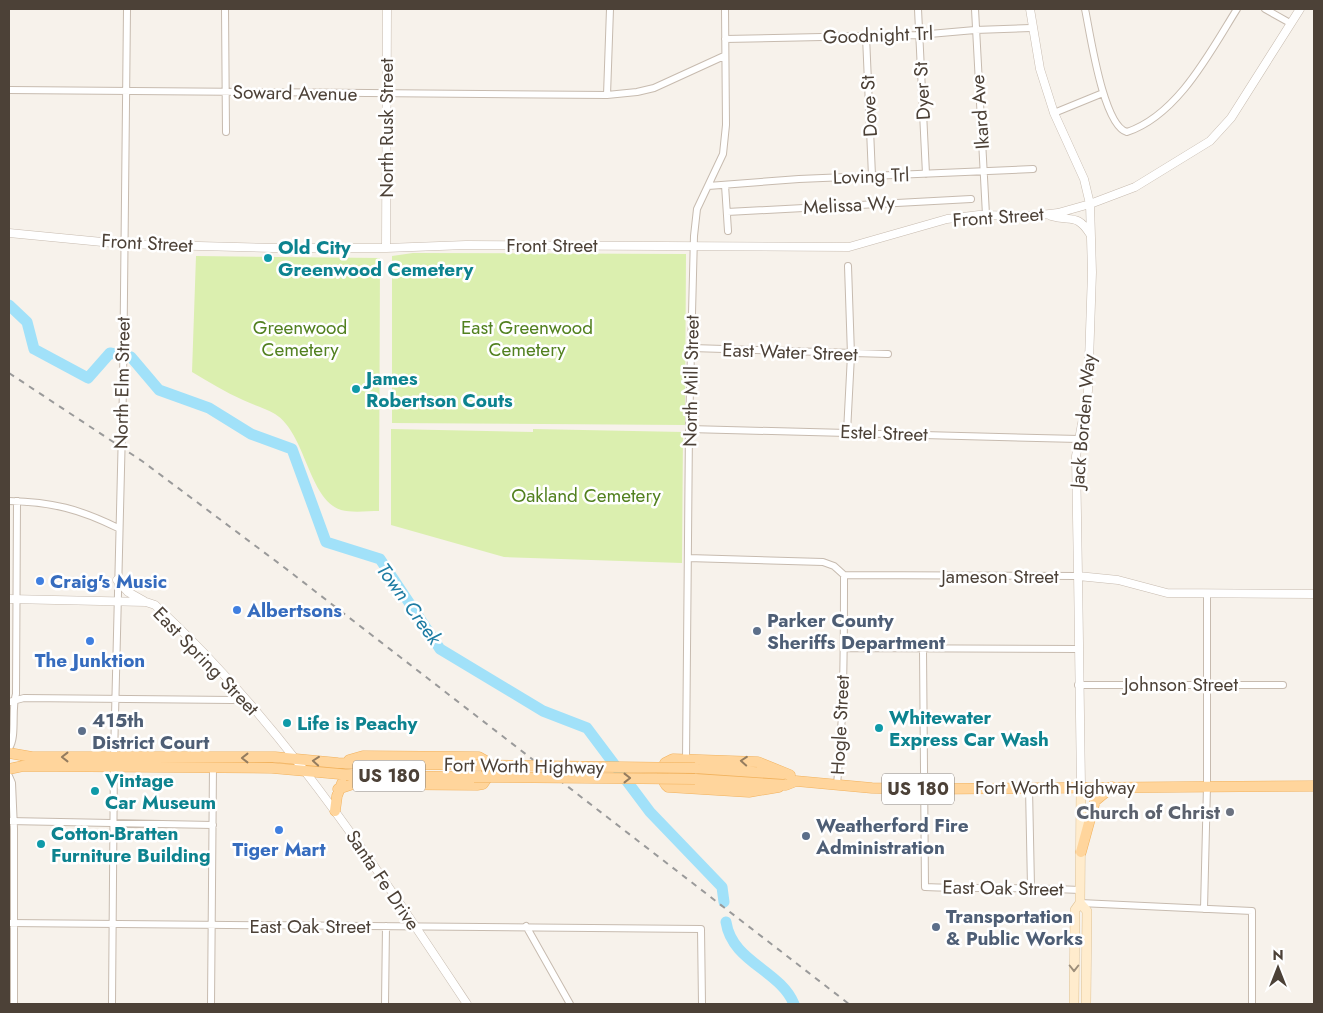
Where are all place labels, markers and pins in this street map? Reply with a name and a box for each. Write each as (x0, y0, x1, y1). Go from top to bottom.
place label: Old City Greenwood Cemetery (278, 234, 475, 283)
marker: Old City Greenwood Cemetery (262, 252, 274, 264)
place label: James Robertson Couts (362, 365, 513, 414)
marker: James Robertson Couts (350, 383, 362, 395)
place label: Craig's Music (50, 568, 167, 595)
marker: Craig's Music (34, 575, 46, 587)
place label: Albertsons (246, 597, 342, 624)
marker: Albertsons (231, 604, 243, 616)
place label: Parker County Sheriffs Department (767, 607, 945, 656)
marker: Parker County Sheriffs Department (751, 625, 763, 637)
marker: The Junktion (84, 635, 96, 647)
place label: The Junktion (35, 647, 145, 674)
place label: Whitewater Express Car Wash (889, 704, 1049, 753)
place label: 415th District Court (92, 707, 209, 756)
place label: Life is Peachy (297, 710, 419, 737)
marker: Life is Peachy (281, 717, 293, 729)
marker: Whitewater Express Car Wash (873, 722, 885, 734)
marker: 415th District Court (76, 725, 88, 737)
place label: Vintage Car Museum (104, 767, 216, 816)
marker: Vintage Car Museum (89, 785, 101, 797)
place label: Church of Christ (1076, 799, 1220, 826)
marker: Church of Christ (1224, 806, 1236, 818)
place label: Weatherford Fire Administration (815, 812, 969, 861)
place label: Cotton-Bratten Furniture Building (51, 820, 211, 869)
marker: Tiger Mart (273, 824, 285, 836)
marker: Weatherford Fire Administration (800, 830, 812, 842)
place label: Tiger Mart (233, 836, 325, 863)
marker: Cotton-Bratten Furniture Building (35, 838, 47, 850)
place label: Transportation & Public Works (946, 903, 1083, 952)
marker: Transportation & Public Works (930, 921, 942, 933)

